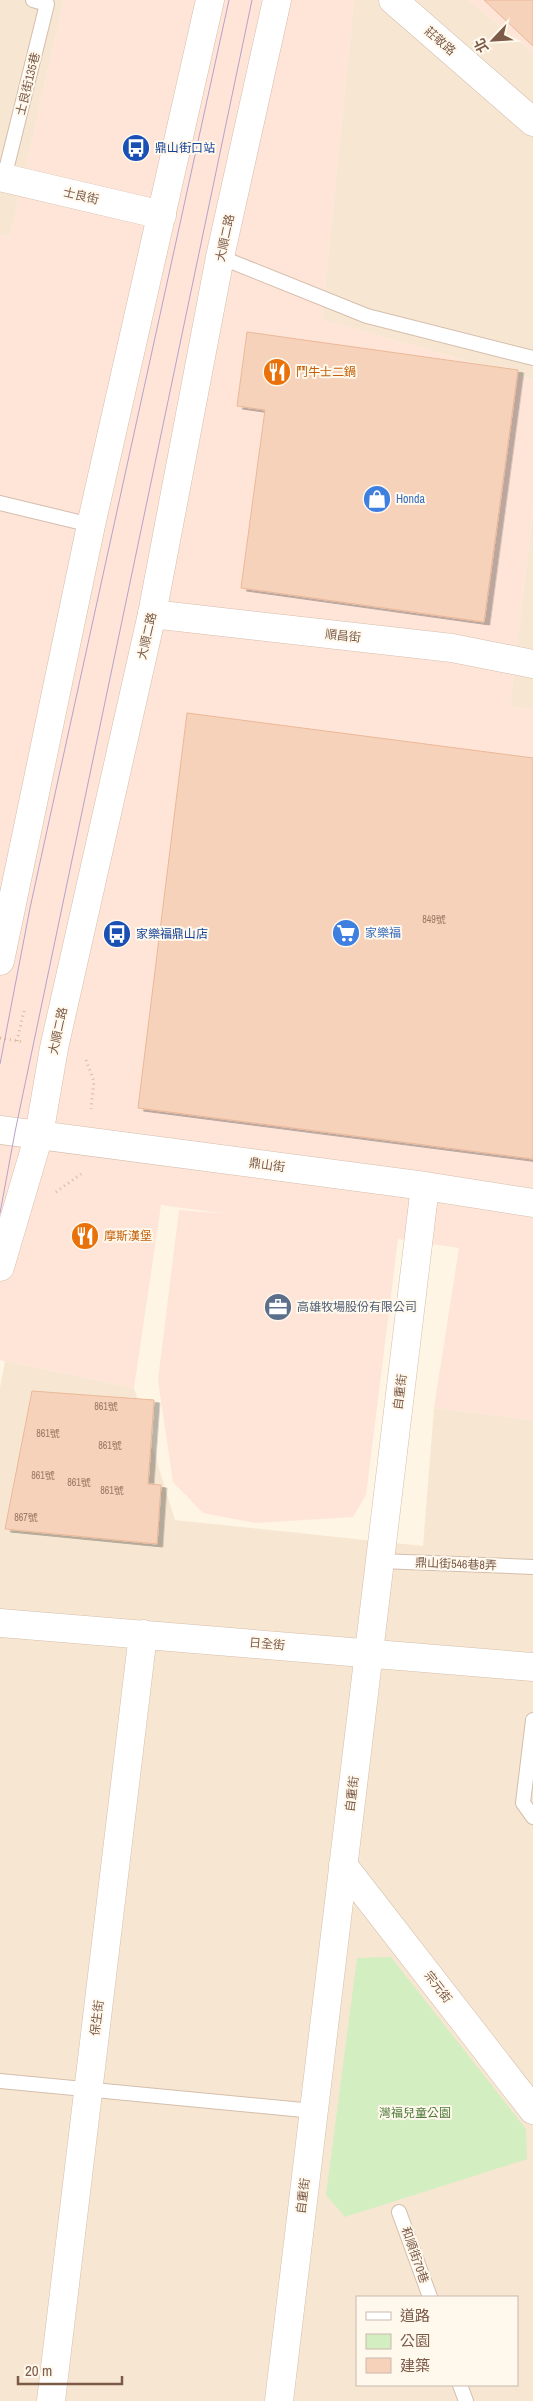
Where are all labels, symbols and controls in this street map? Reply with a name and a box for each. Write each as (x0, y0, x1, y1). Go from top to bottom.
north arrow (468, 15, 518, 65)
street label: 莊敬路 (421, 23, 459, 59)
text: 北 (470, 35, 492, 56)
street label: 士良街135巷 (12, 51, 44, 117)
bus stop icon: 鼎山街口站 (121, 133, 151, 163)
place label: 鼎山街口站 (155, 140, 215, 156)
street label: 士良街 (62, 184, 100, 208)
street label: 大順二路 (212, 213, 238, 263)
restaurant icon: 鬥牛士二鍋 (262, 357, 292, 387)
place label: 鬥牛士二鍋 (296, 364, 356, 380)
shop icon: Honda (362, 484, 392, 514)
place label: Honda (396, 491, 426, 507)
street label: 大順二路 (134, 611, 160, 661)
street label: 順昌街 (324, 626, 362, 646)
house number: 849號 (422, 913, 446, 926)
supermarket icon: 家樂福 (331, 918, 361, 948)
bus stop icon: 家樂福鼎山店 (102, 919, 132, 949)
place label: 家樂福 (365, 925, 401, 941)
place label: 家樂福鼎山店 (136, 926, 208, 942)
street label: 大順二路 (45, 1006, 71, 1056)
street label: 鼎山街 (248, 1155, 286, 1175)
restaurant icon: 摩斯漢堡 (70, 1221, 100, 1251)
place label: 摩斯漢堡 (104, 1228, 152, 1244)
office icon: 高雄牧場股份有限公司 (263, 1292, 293, 1322)
place label: 高雄牧場股份有限公司 (297, 1299, 417, 1315)
street label: 自重街 (390, 1373, 410, 1411)
house number: 861號 (94, 1400, 118, 1413)
house number: 861號 (36, 1427, 60, 1440)
house number: 861號 (98, 1439, 122, 1452)
house number: 861號 (31, 1469, 55, 1482)
house number: 861號 (67, 1476, 91, 1489)
house number: 861號 (100, 1484, 124, 1497)
house number: 867號 (14, 1511, 38, 1524)
street label: 鼎山街546巷8弄 (415, 1555, 497, 1573)
street label: 日全街 (248, 1634, 286, 1654)
street label: 自重街 (342, 1775, 362, 1813)
street label: 宗元街 (421, 1968, 455, 2006)
street label: 保生街 (87, 1999, 107, 2037)
park label: 灣福兒童公園 (379, 2105, 451, 2121)
street label: 自重街 (293, 2177, 313, 2215)
street label: 和順街70巷 (398, 2225, 432, 2285)
legend (356, 2296, 518, 2386)
text: 道路 (400, 2305, 430, 2326)
text: 公園 (400, 2330, 430, 2351)
scale bar (18, 2354, 121, 2386)
text: 建築 (400, 2355, 430, 2376)
text: 20 m (25, 2360, 52, 2381)

